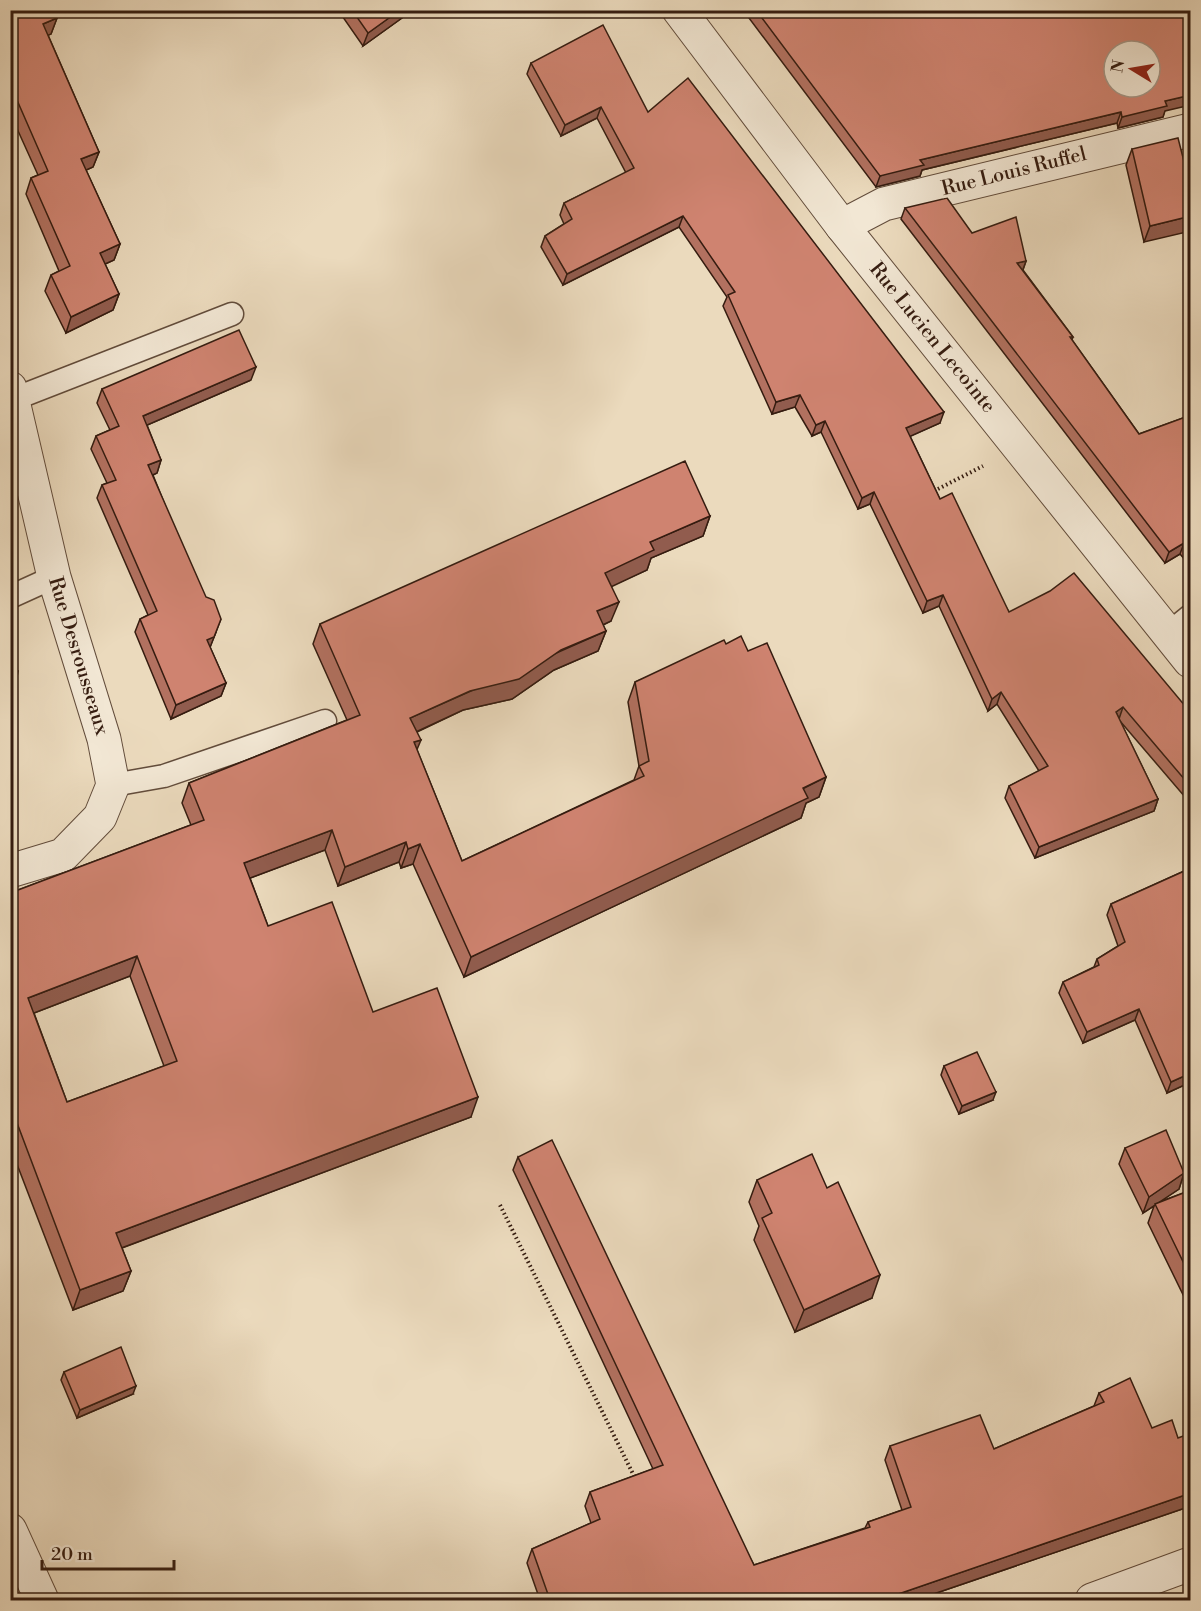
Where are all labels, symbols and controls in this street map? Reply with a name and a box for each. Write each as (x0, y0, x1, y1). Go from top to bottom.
north arrow (1102, 39, 1162, 99)
text: N (1107, 58, 1129, 74)
street label: Rue Louis Ruffel (939, 142, 1089, 202)
street label: Rue Lucien Lecointe (863, 257, 1001, 419)
street label: Rue Desrousseaux (42, 574, 114, 739)
scale bar (42, 1533, 174, 1571)
text: 20 m (51, 1543, 93, 1566)

